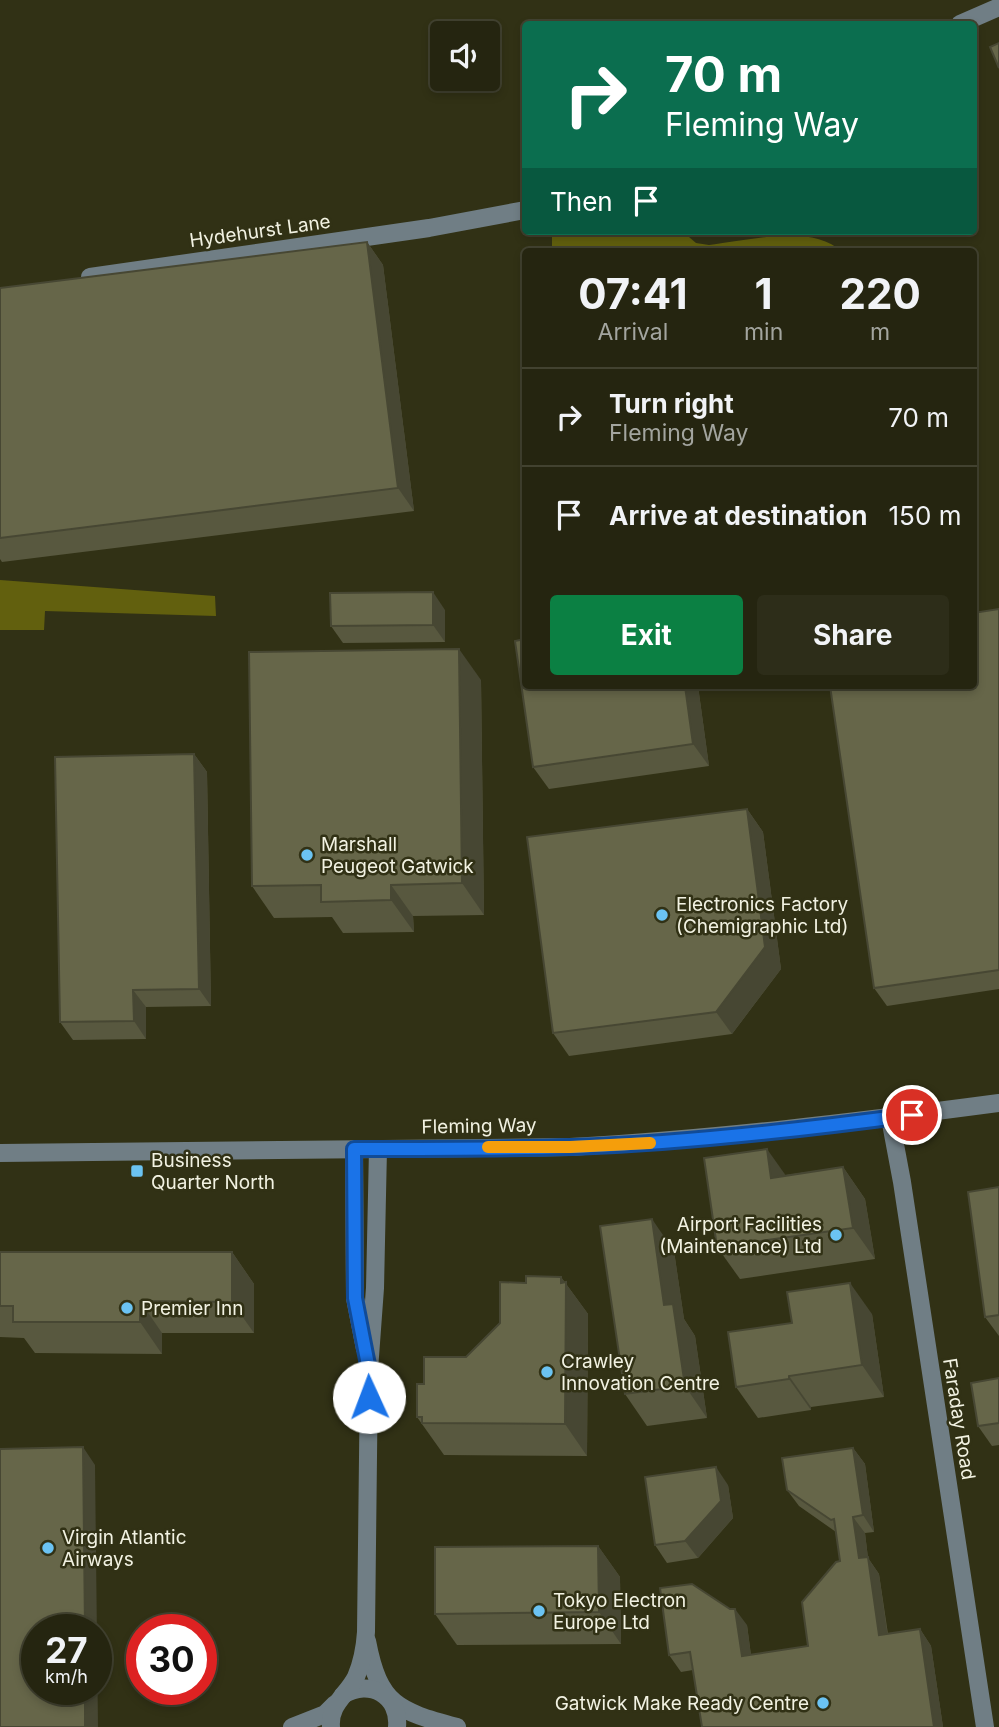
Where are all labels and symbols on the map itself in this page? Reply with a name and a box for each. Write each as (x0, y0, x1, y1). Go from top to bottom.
street label: Hydehurst Lane (188, 210, 332, 252)
place label: Marshall Peugeot Gatwick (321, 833, 474, 878)
marker: Marshall Peugeot Gatwick (299, 847, 315, 863)
place label: Electronics Factory (Chemigraphic Ltd) (676, 893, 849, 938)
marker: Electronics Factory (Chemigraphic Ltd) (654, 907, 670, 923)
pin (882, 1085, 942, 1145)
street label: Fleming Way (421, 1113, 537, 1139)
place label: Business Quarter North (151, 1149, 275, 1194)
marker: Business Quarter North (129, 1163, 145, 1179)
place label: Airport Facilities (Maintenance) Ltd (659, 1213, 822, 1258)
marker: Airport Facilities (Maintenance) Ltd (828, 1227, 844, 1243)
place label: Premier Inn (141, 1297, 243, 1320)
marker: Premier Inn (119, 1300, 135, 1316)
place label: Crawley Innovation Centre (561, 1350, 720, 1395)
street label: Faraday Road (938, 1356, 980, 1482)
position arrow (332, 1360, 406, 1434)
marker: Crawley Innovation Centre (539, 1364, 555, 1380)
place label: Virgin Atlantic Airways (62, 1526, 187, 1571)
marker: Virgin Atlantic Airways (40, 1540, 56, 1556)
place label: Tokyo Electron Europe Ltd (553, 1589, 686, 1634)
marker: Tokyo Electron Europe Ltd (531, 1603, 547, 1619)
speed limit sign: 30 (126, 1614, 217, 1705)
place label: Gatwick Make Ready Centre (555, 1692, 809, 1715)
marker: Gatwick Make Ready Centre (815, 1695, 831, 1711)

